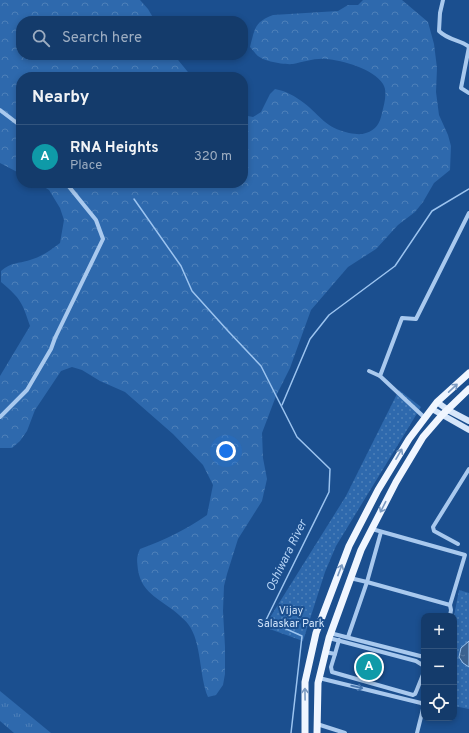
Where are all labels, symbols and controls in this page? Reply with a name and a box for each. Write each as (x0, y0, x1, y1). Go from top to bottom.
search box (16, 16, 248, 60)
icon: search (30, 27, 52, 49)
text: Search here (62, 29, 142, 48)
text: Nearby (32, 87, 89, 109)
text: RNA Heights (70, 139, 159, 158)
text: A (40, 149, 50, 165)
text: 320 m (194, 149, 232, 165)
text: Place (70, 158, 102, 174)
one-way arrow (448, 383, 458, 392)
your location (216, 441, 236, 461)
one-way arrow (396, 448, 404, 460)
one-way arrow (379, 500, 387, 512)
water label: Oshiwara River (263, 516, 312, 595)
one-way arrow (336, 564, 344, 576)
park label: Vijay Salaskar Park (257, 604, 325, 631)
map controls (421, 613, 457, 721)
button: + (421, 613, 457, 649)
button: − (421, 649, 457, 685)
pin: A (356, 652, 382, 682)
one-way arrow (350, 684, 363, 691)
button: locate (421, 685, 457, 721)
one-way arrow (301, 688, 309, 701)

